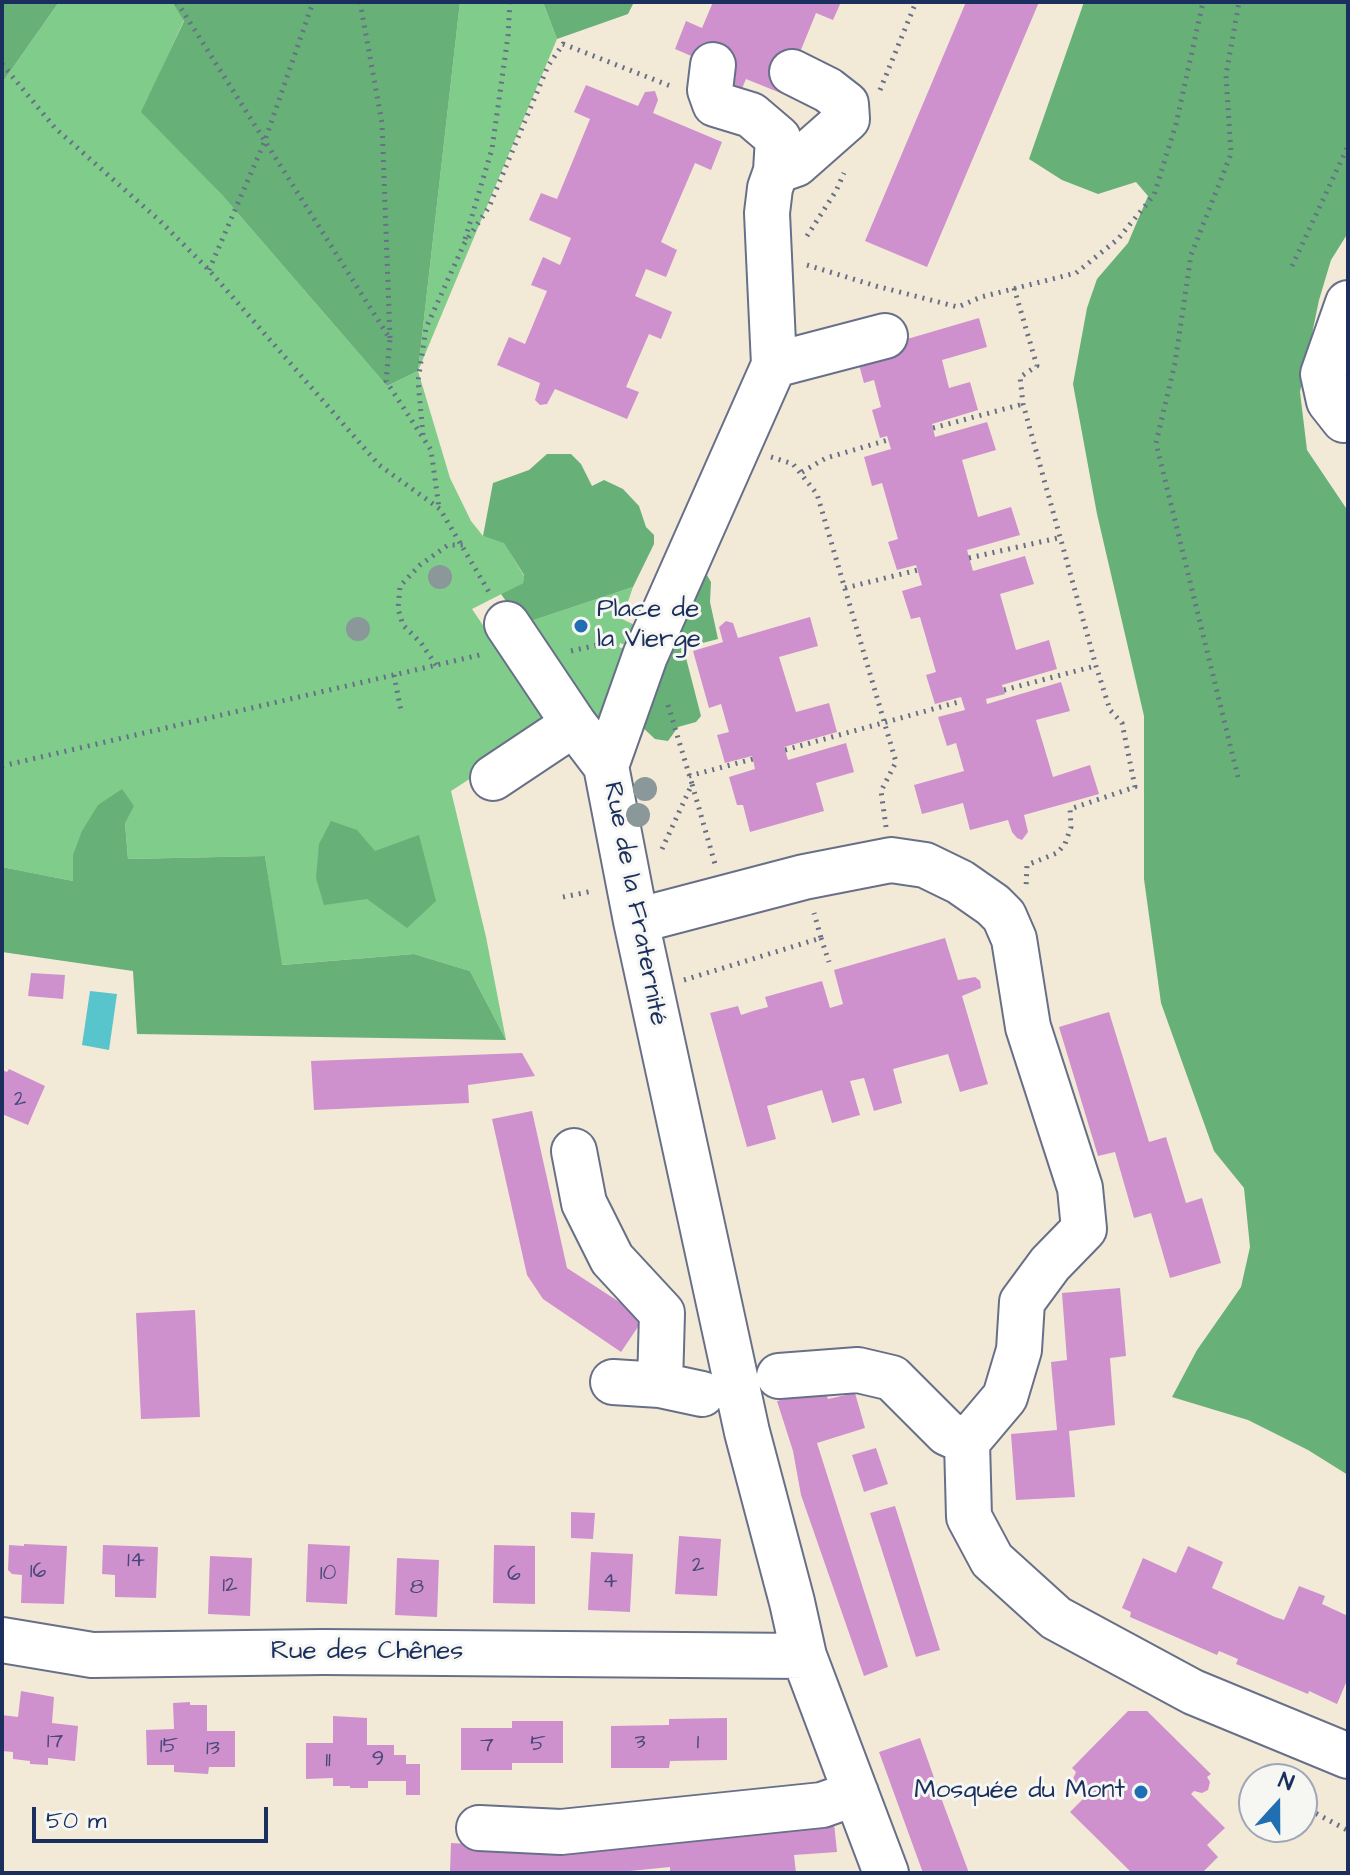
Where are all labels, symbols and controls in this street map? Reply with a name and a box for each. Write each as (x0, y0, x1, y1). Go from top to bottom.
place label: Place de la Vierge (597, 595, 701, 656)
marker: Place de la Vierge (572, 617, 590, 635)
street label: Rue de la Fraternité (595, 779, 673, 1029)
house number: 2 (14, 1087, 26, 1113)
house number: 14 (127, 1548, 145, 1574)
house number: 2 (692, 1553, 704, 1579)
house number: 16 (30, 1559, 46, 1585)
house number: 10 (320, 1561, 336, 1587)
house number: 6 (507, 1562, 521, 1588)
house number: 4 (603, 1569, 617, 1595)
house number: 12 (222, 1573, 238, 1599)
house number: 8 (410, 1575, 424, 1601)
street label: Rue des Chênes (271, 1637, 463, 1669)
house number: 17 (47, 1729, 63, 1755)
house number: 3 (634, 1730, 646, 1756)
house number: 1 (697, 1730, 699, 1756)
house number: 5 (530, 1732, 546, 1758)
house number: 7 (480, 1733, 494, 1759)
house number: 15 (160, 1734, 178, 1760)
house number: 13 (206, 1736, 220, 1762)
house number: 9 (372, 1747, 384, 1773)
house number: 11 (325, 1748, 331, 1774)
north arrow (1238, 1763, 1318, 1843)
text: N (1274, 1765, 1298, 1799)
place label: Mosquée du Mont (914, 1776, 1125, 1808)
marker: Mosquée du Mont (1132, 1783, 1150, 1801)
scale bar (36, 1791, 272, 1841)
text: 50 m (46, 1804, 106, 1838)

